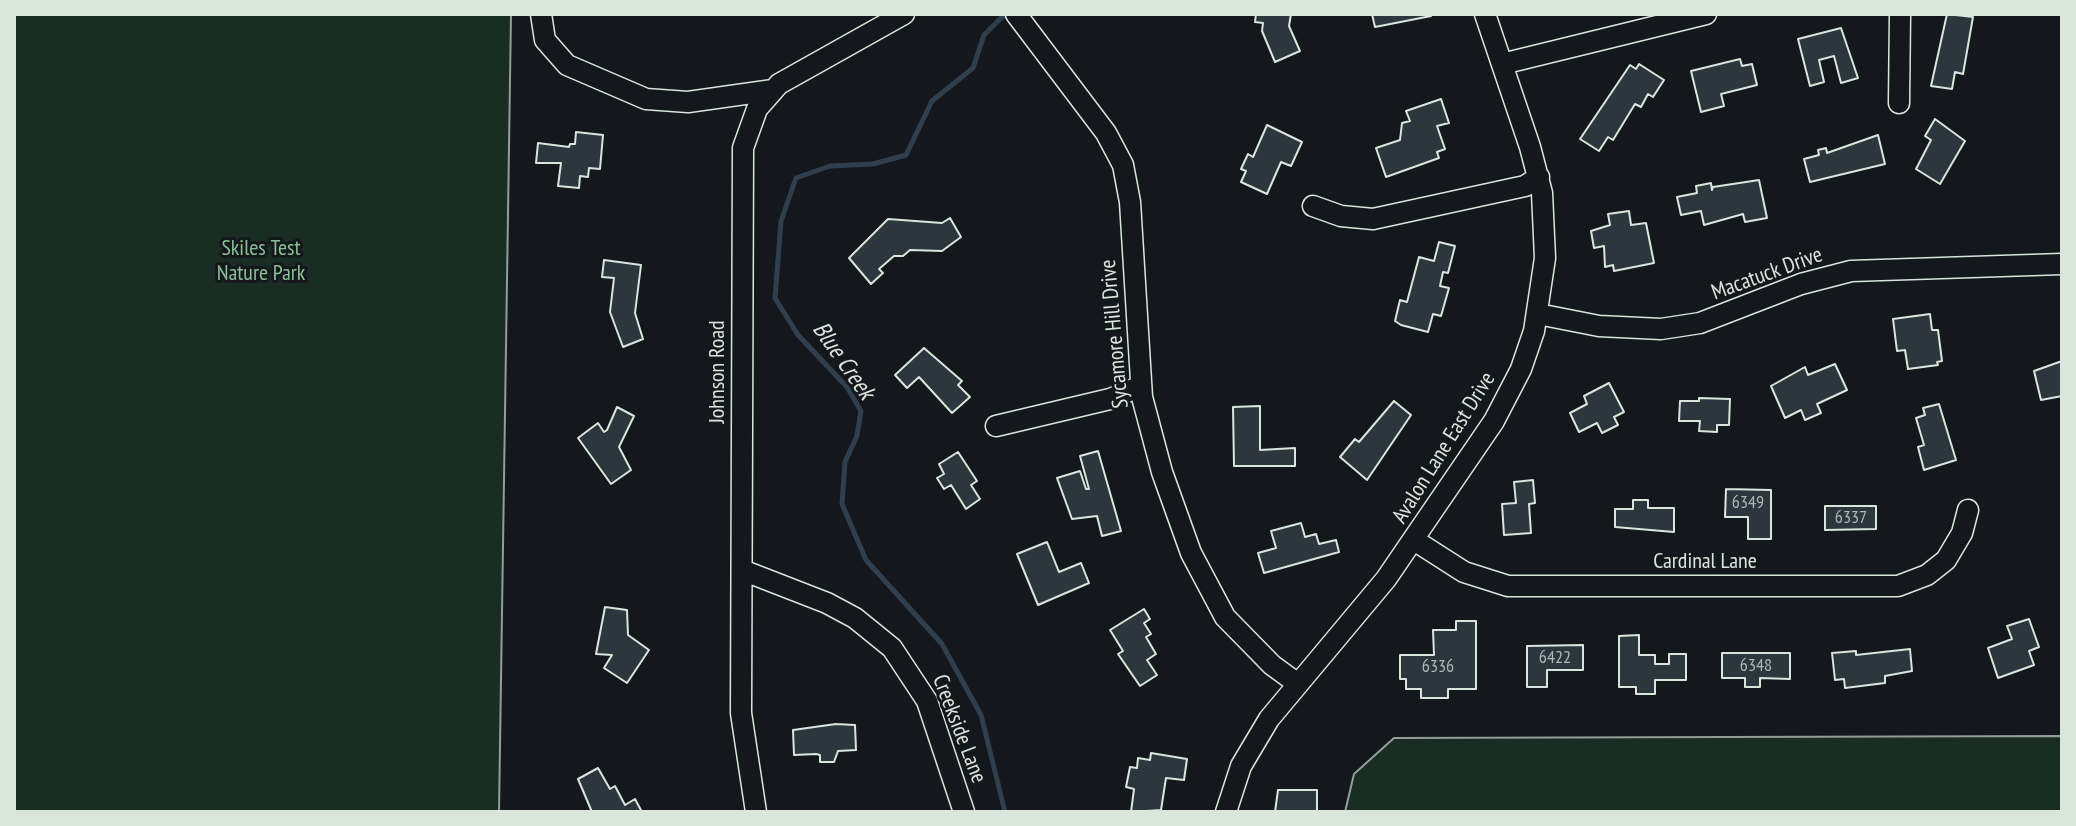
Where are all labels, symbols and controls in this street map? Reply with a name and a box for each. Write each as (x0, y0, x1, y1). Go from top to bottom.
park label: Skiles Test Nature Park (217, 236, 305, 288)
street label: Macatuck Drive (1708, 242, 1826, 306)
street label: Sycamore Hill Drive (1095, 258, 1135, 410)
water label: Blue Creek (806, 316, 880, 406)
street label: Johnson Road (705, 321, 731, 423)
street label: Avalon Lane East Drive (1387, 367, 1501, 529)
house number: 6349 (1732, 492, 1764, 514)
house number: 6337 (1835, 507, 1867, 529)
street label: Cardinal Lane (1653, 549, 1757, 575)
house number: 6422 (1539, 647, 1571, 669)
house number: 6348 (1740, 655, 1772, 677)
house number: 6336 (1422, 656, 1454, 678)
street label: Creekside Lane (926, 671, 992, 787)

